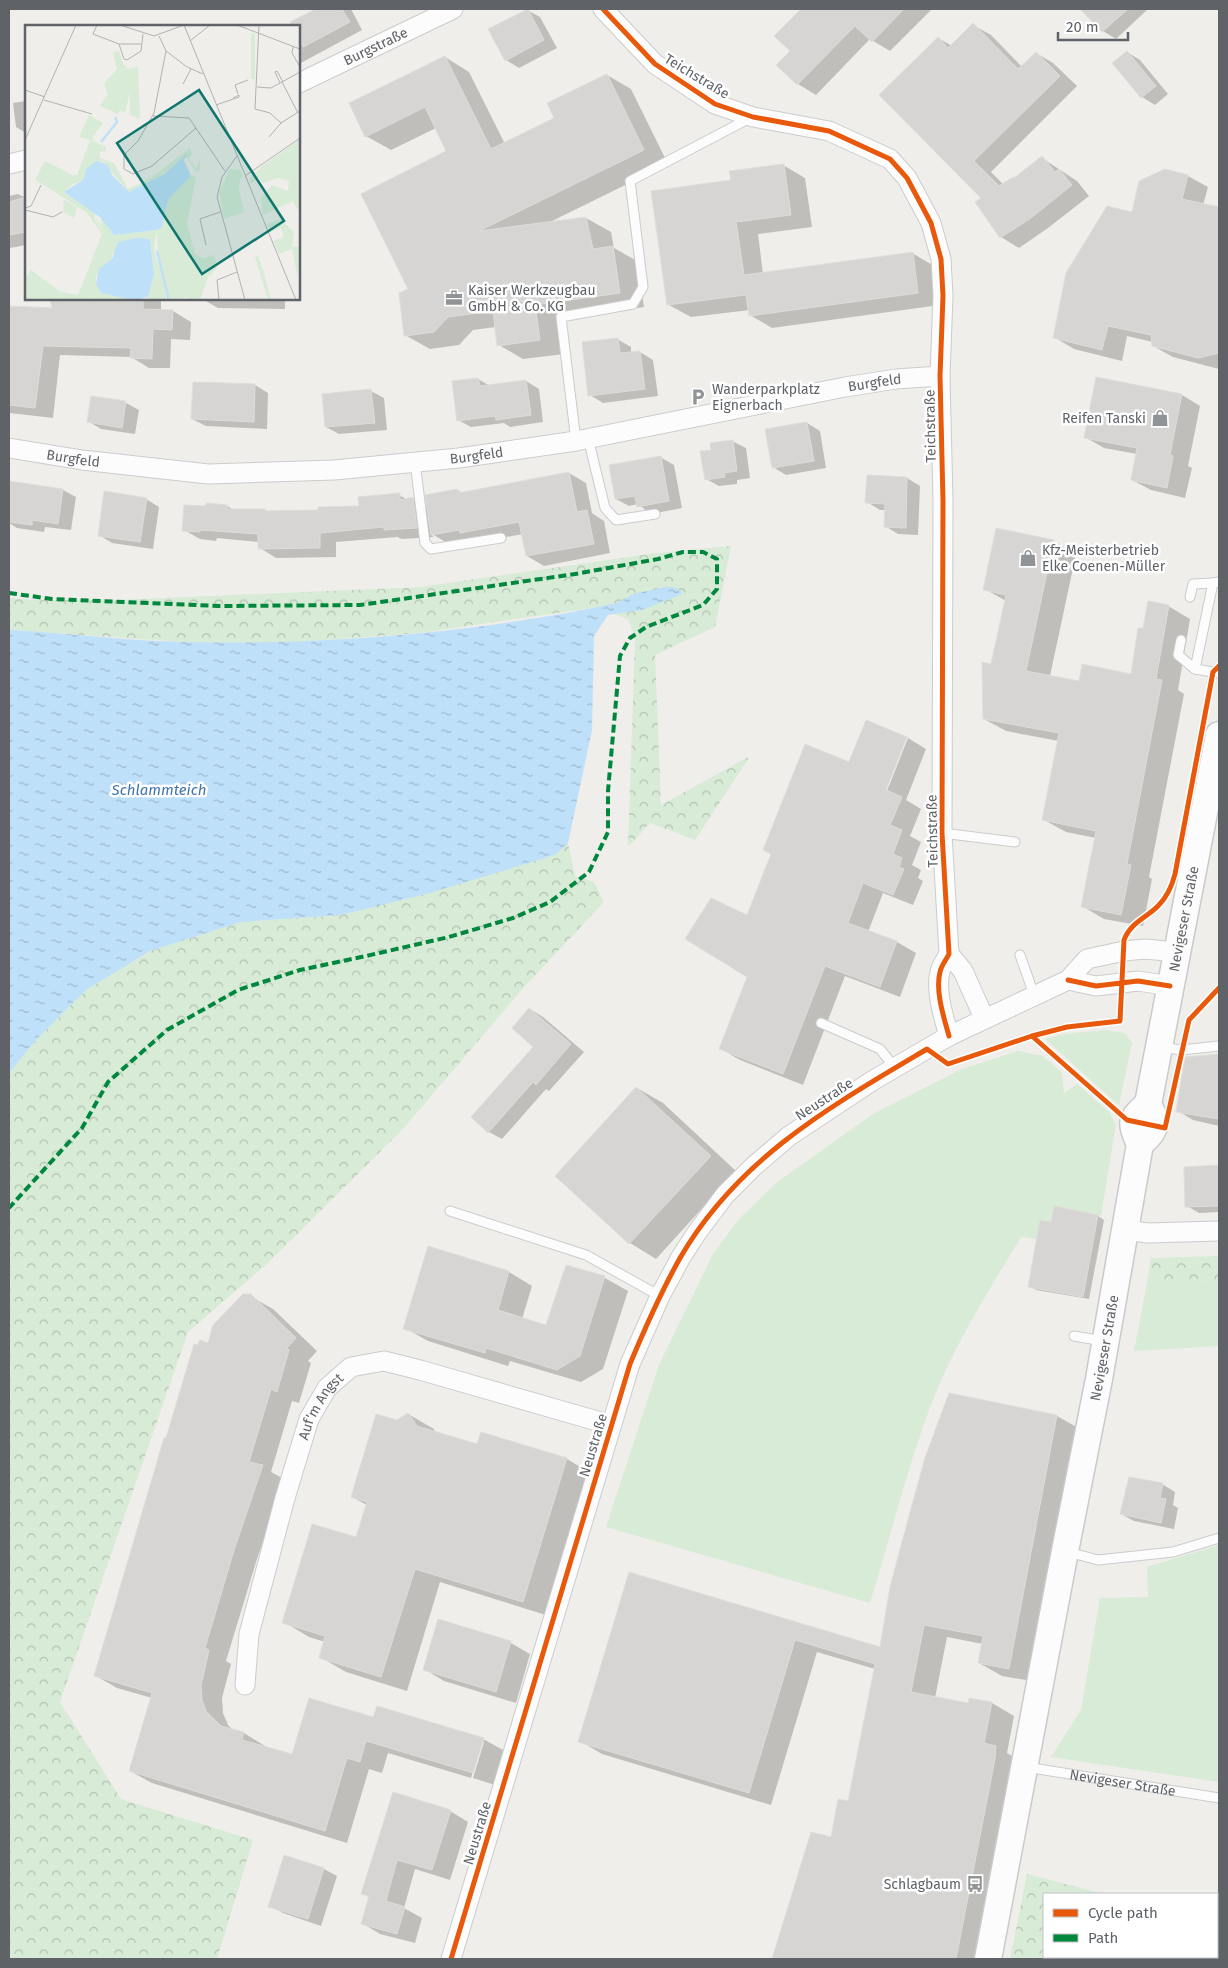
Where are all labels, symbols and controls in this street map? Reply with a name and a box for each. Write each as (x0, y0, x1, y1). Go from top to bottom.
scale bar (1058, 10, 1128, 42)
text: 20 m (1066, 18, 1099, 36)
street label: Burgstraße (341, 24, 411, 69)
inset map (25, 25, 300, 300)
street label: Teichstraße (661, 50, 732, 103)
place label: Kaiser Werkzeugbau GmbH & Co. KG (468, 282, 596, 315)
office icon: Kaiser Werkzeugbau GmbH & Co. KG (444, 288, 464, 308)
street label: Burgfeld (847, 371, 902, 395)
place label: Wanderparkplatz Eignerbach (712, 381, 820, 414)
parking icon: Wanderparkplatz Eignerbach (688, 387, 708, 407)
street label: Teichstraße (921, 389, 940, 463)
shop icon: Reifen Tanski (1150, 408, 1170, 428)
place label: Reifen Tanski (1062, 410, 1146, 427)
street label: Burgfeld (449, 444, 504, 468)
street label: Burgfeld (45, 446, 101, 471)
place label: Kfz-Meisterbetrieb Elke Coenen-Müller (1042, 542, 1166, 575)
shop icon: Kfz-Meisterbetrieb Elke Coenen-Müller (1018, 548, 1038, 568)
water label: Schlammteich (111, 781, 206, 799)
street label: Teichstraße (923, 794, 942, 868)
street label: Nevigeser Straße (1166, 865, 1203, 973)
street label: Neustraße (792, 1074, 856, 1124)
street label: Nevigeser Straße (1087, 1294, 1122, 1402)
street label: Auf'm Angst (295, 1369, 348, 1442)
street label: Neustraße (576, 1411, 611, 1479)
street label: Nevigeser Straße (1068, 1766, 1177, 1800)
street label: Neustraße (460, 1799, 495, 1867)
bus stop icon: Schlagbaum (965, 1874, 985, 1894)
place label: Schlagbaum (884, 1876, 961, 1893)
legend (1043, 1893, 1218, 1958)
text: Cycle path (1088, 1904, 1158, 1922)
text: Path (1088, 1929, 1118, 1947)

